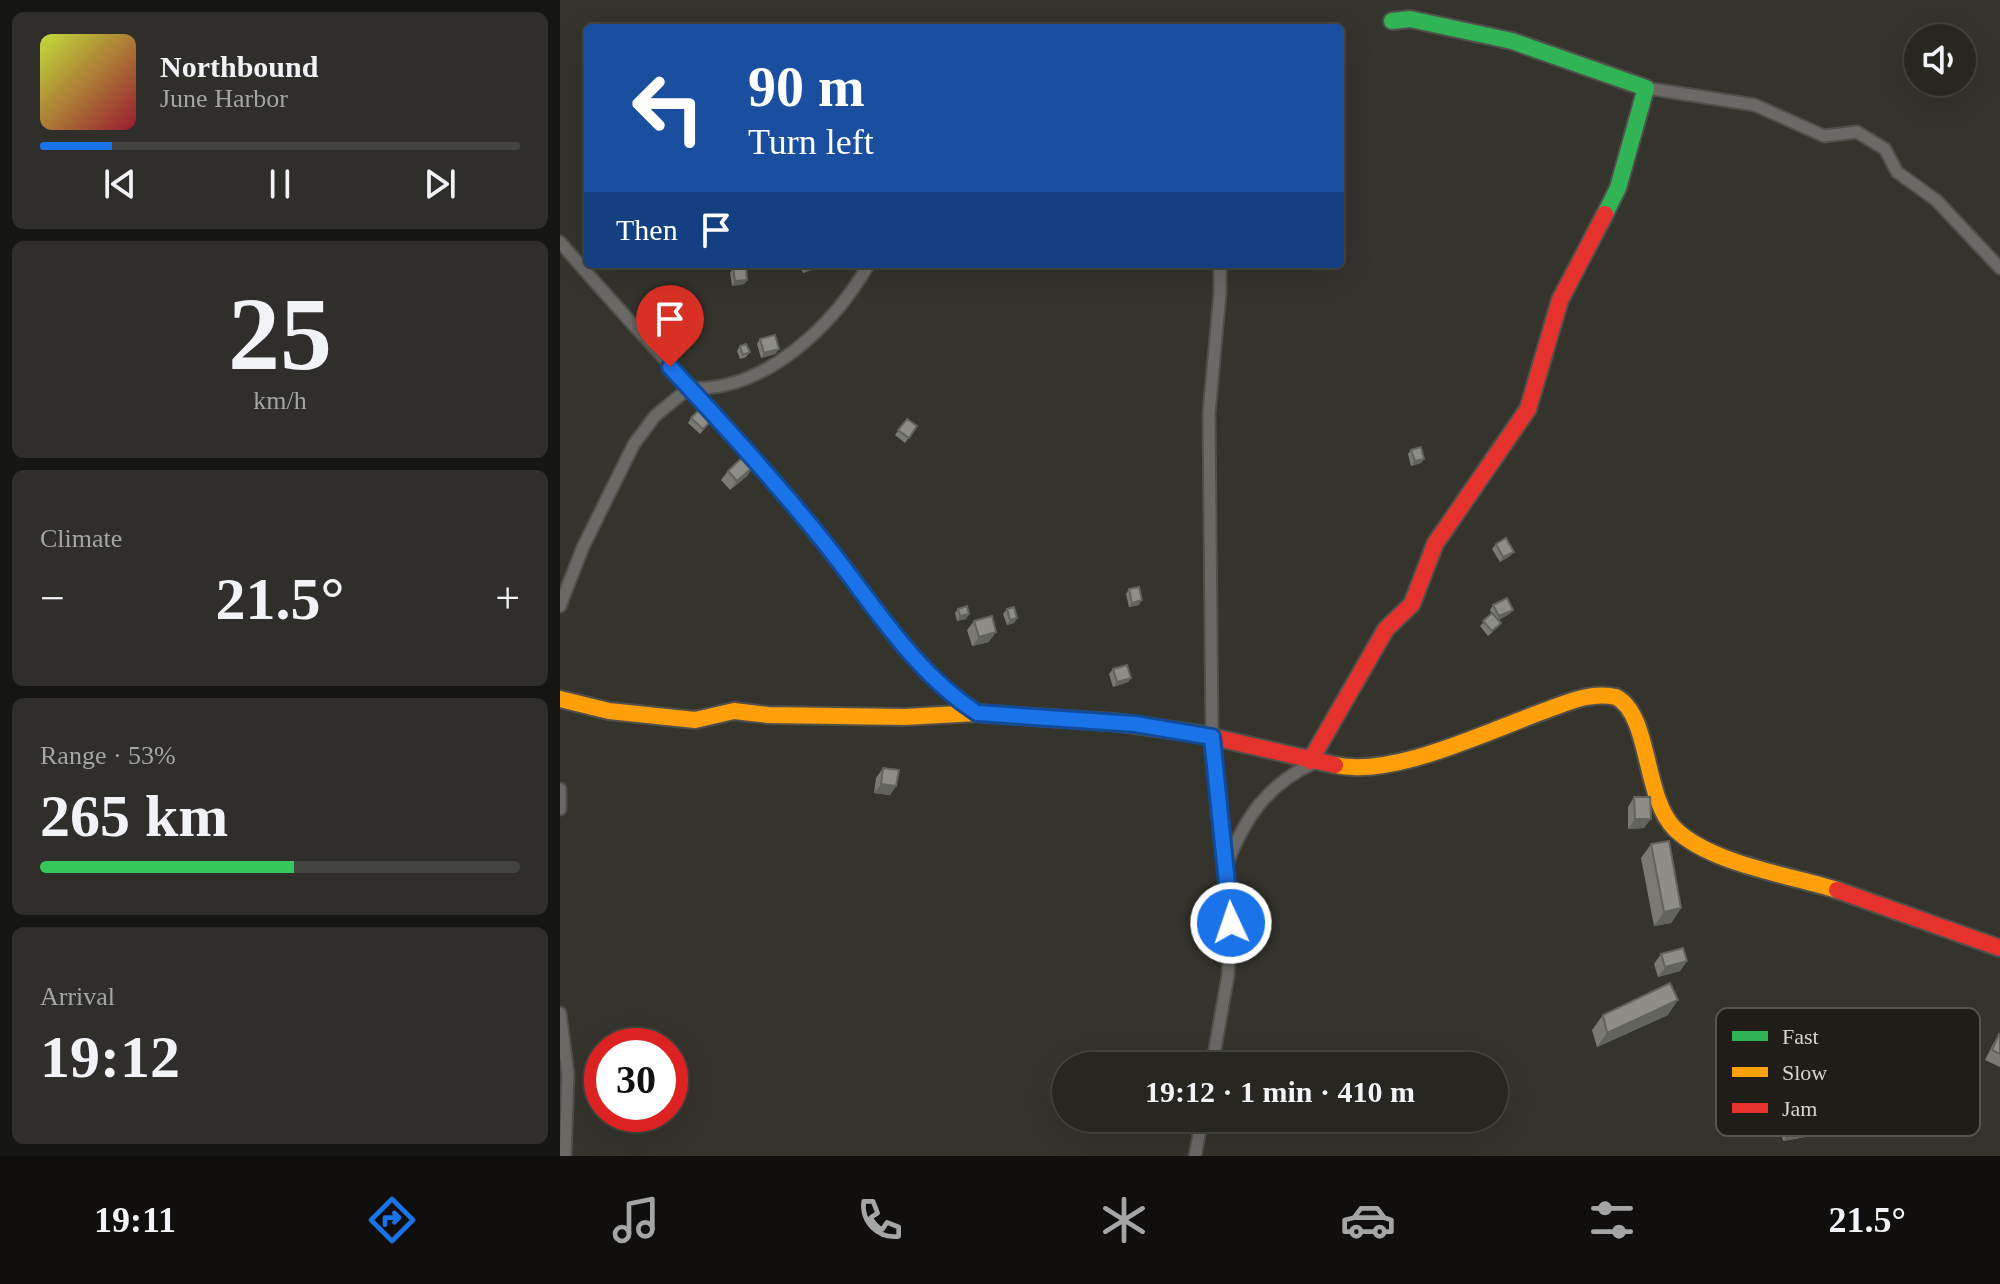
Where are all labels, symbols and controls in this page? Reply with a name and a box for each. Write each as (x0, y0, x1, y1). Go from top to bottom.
map controls (1904, 24, 1976, 96)
button: sound (1904, 24, 1976, 96)
text: Northbound (160, 50, 318, 83)
icon: left (616, 56, 720, 160)
text: 90 m (748, 56, 865, 118)
text: June Harbor (160, 84, 288, 113)
text: Turn left (748, 122, 874, 162)
icon: previous (98, 162, 142, 206)
icon: pause (258, 162, 302, 206)
icon: next (418, 162, 462, 206)
icon: arrive (694, 208, 738, 252)
text: Then (616, 213, 678, 246)
text: 25 (228, 276, 332, 391)
pin (636, 285, 704, 367)
icon: arrive (648, 297, 692, 341)
text: km/h (253, 386, 307, 415)
text: Climate (40, 524, 122, 553)
text: 21.5° (216, 566, 345, 632)
text: − (40, 574, 65, 623)
text: + (495, 574, 520, 623)
text: Range · 53% (40, 741, 176, 770)
text: 265 km (40, 783, 228, 849)
position arrow (1189, 881, 1273, 965)
text: Arrival (40, 982, 115, 1011)
legend (1716, 1008, 1980, 1136)
text: 19:12 (40, 1024, 180, 1090)
text: Fast (1782, 1024, 1819, 1049)
speed limit sign: 30 (584, 1028, 688, 1132)
text: Slow (1782, 1060, 1827, 1085)
text: 19:12 · 1 min · 410 m (1145, 1075, 1415, 1108)
text: Jam (1782, 1096, 1817, 1121)
icon: directions (364, 1192, 420, 1248)
icon: music (608, 1192, 664, 1248)
icon: phone (852, 1192, 908, 1248)
icon: climate (1096, 1192, 1152, 1248)
icon: car (1340, 1192, 1396, 1248)
icon: filters (1584, 1192, 1640, 1248)
text: 19:11 (94, 1200, 176, 1240)
text: 21.5° (1828, 1200, 1906, 1240)

